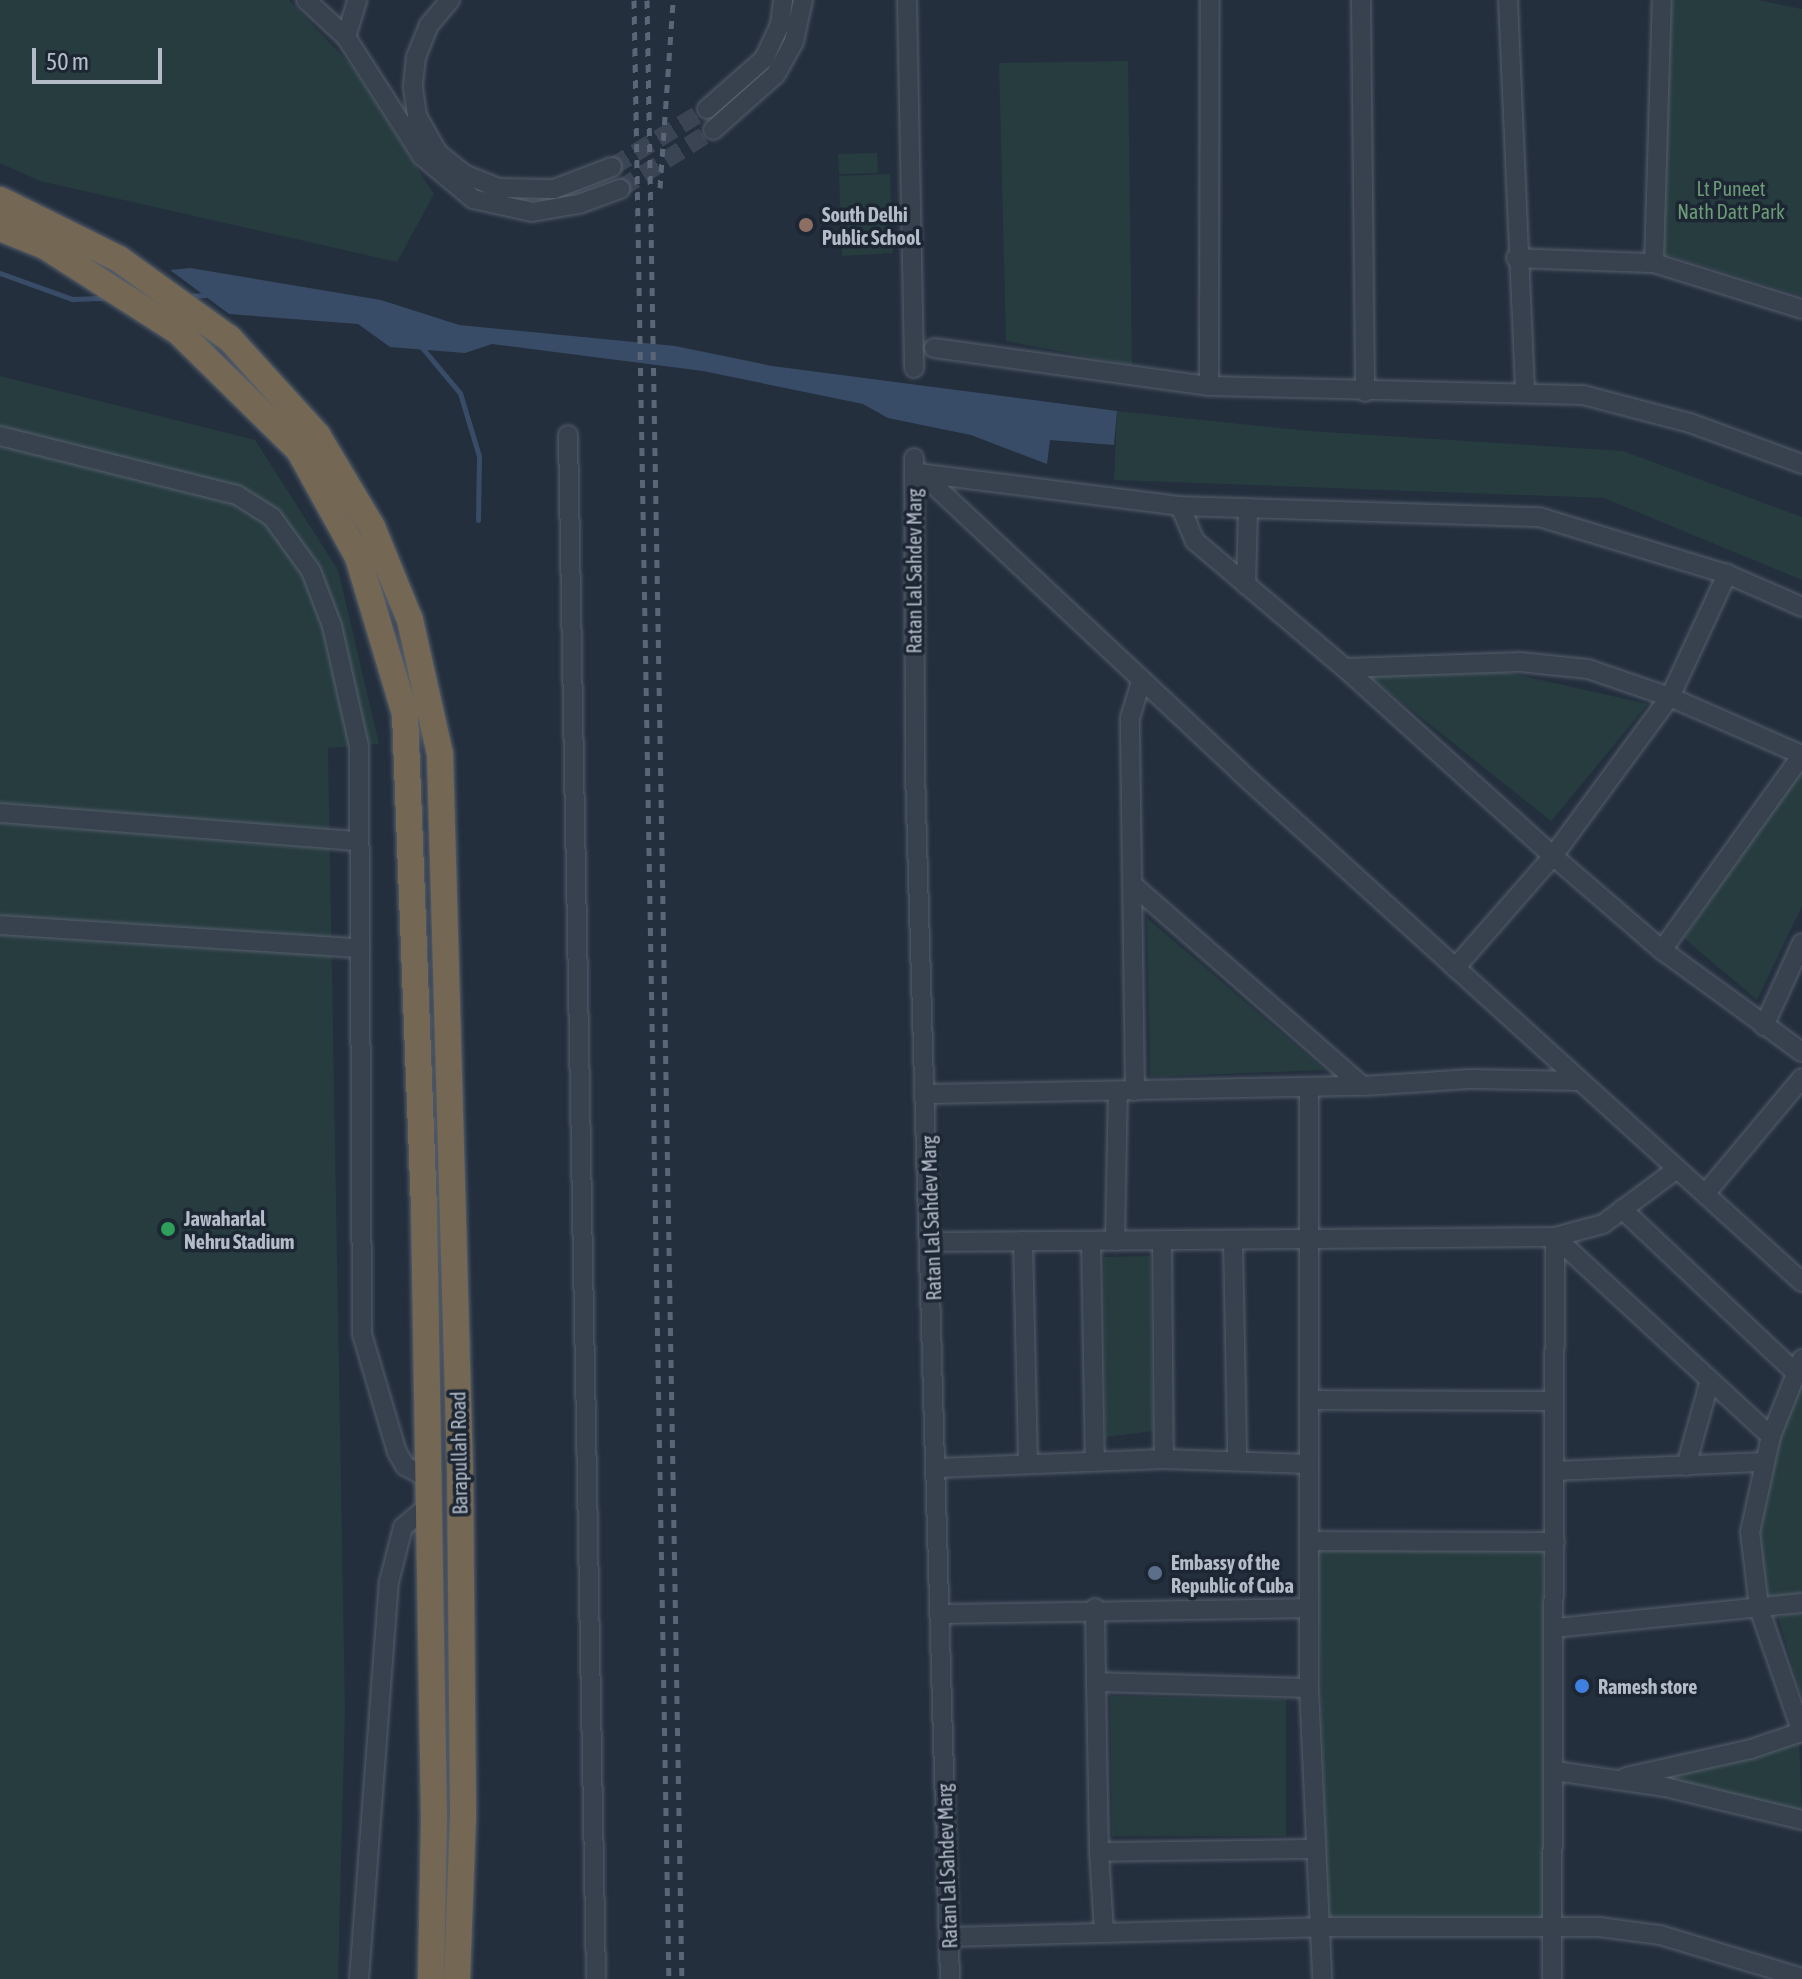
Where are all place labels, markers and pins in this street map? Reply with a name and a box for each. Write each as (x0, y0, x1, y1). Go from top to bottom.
place label: South Delhi Public School (822, 202, 921, 249)
marker: South Delhi Public School (797, 216, 815, 234)
place label: Jawaharlal Nehru Stadium (184, 1206, 294, 1253)
marker: Jawaharlal Nehru Stadium (159, 1220, 177, 1238)
place label: Embassy of the Republic of Cuba (1171, 1550, 1294, 1597)
marker: Embassy of the Republic of Cuba (1146, 1564, 1164, 1582)
place label: Ramesh store (1598, 1674, 1697, 1698)
marker: Ramesh store (1573, 1677, 1591, 1695)

